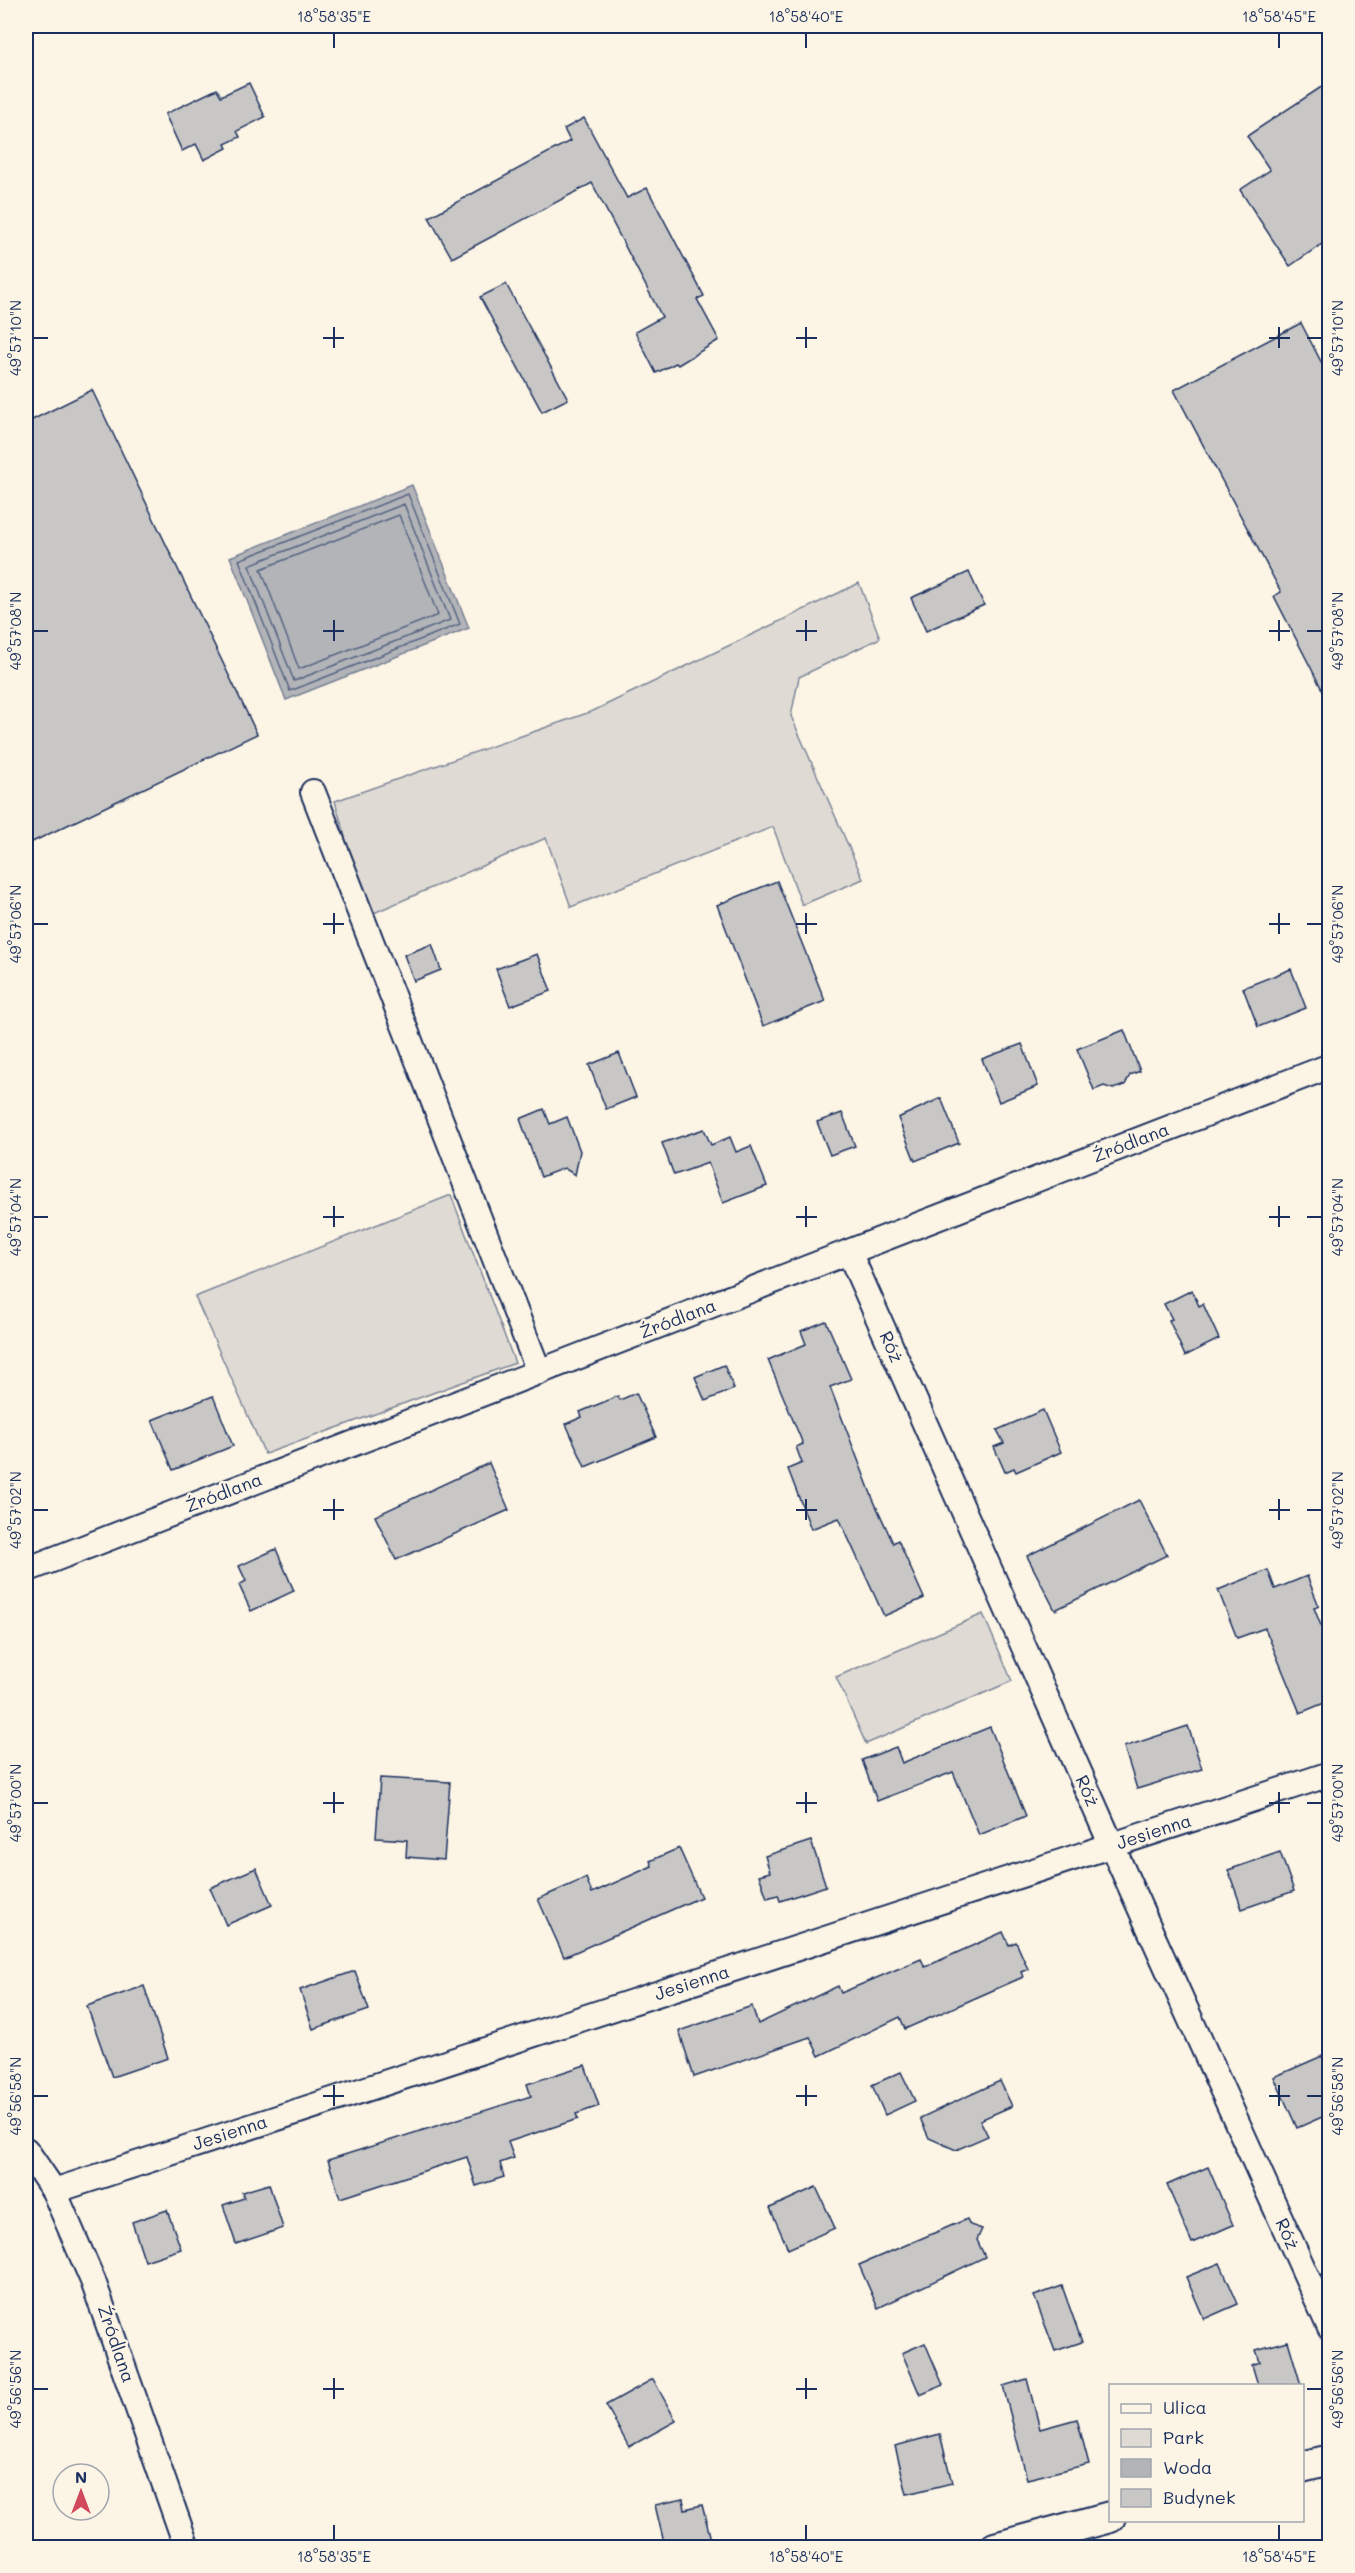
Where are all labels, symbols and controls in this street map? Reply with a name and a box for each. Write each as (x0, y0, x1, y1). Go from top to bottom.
text: 18°58'35"E (297, 6, 371, 26)
text: 18°58'40"E (769, 6, 844, 26)
text: 18°58'45"E (1242, 6, 1316, 26)
text: 49°57'10"N (5, 300, 25, 376)
text: 49°57'10"N (1327, 300, 1347, 376)
text: 49°57'08"N (5, 592, 25, 670)
text: 49°57'08"N (1327, 592, 1347, 670)
text: 49°57'06"N (5, 885, 25, 963)
text: 49°57'06"N (1327, 885, 1347, 963)
street label: Źródlana (1089, 1117, 1172, 1168)
text: 49°57'04"N (5, 1178, 25, 1256)
text: 49°57'04"N (1327, 1178, 1347, 1256)
street label: Źródlana (636, 1293, 719, 1344)
street label: Róż (874, 1327, 909, 1366)
street label: Źródlana (182, 1467, 265, 1518)
text: 49°57'02"N (5, 1471, 25, 1549)
text: 49°57'02"N (1327, 1471, 1347, 1549)
text: 49°57'00"N (5, 1764, 25, 1842)
text: 49°57'00"N (1327, 1764, 1347, 1842)
street label: Róż (1070, 1771, 1105, 1810)
street label: Jesienna (1113, 1808, 1194, 1854)
street label: Jesienna (651, 1959, 732, 2005)
text: 49°56'58"N (5, 2057, 25, 2135)
text: 49°56'58"N (1327, 2057, 1347, 2135)
street label: Jesienna (189, 2109, 270, 2155)
street label: Róż (1270, 2214, 1305, 2253)
street label: Źródlana (93, 2302, 141, 2385)
text: 49°56'56"N (5, 2350, 25, 2428)
text: 49°56'56"N (1327, 2350, 1347, 2428)
legend (1109, 2384, 1304, 2522)
text: Ulica (1163, 2395, 1207, 2419)
text: Park (1163, 2425, 1204, 2449)
text: Woda (1163, 2455, 1212, 2479)
north arrow (51, 2462, 111, 2522)
text: N (75, 2466, 87, 2487)
text: Budynek (1163, 2485, 1236, 2509)
text: 18°58'35"E (297, 2546, 371, 2566)
text: 18°58'40"E (769, 2546, 844, 2566)
text: 18°58'45"E (1242, 2546, 1316, 2566)

